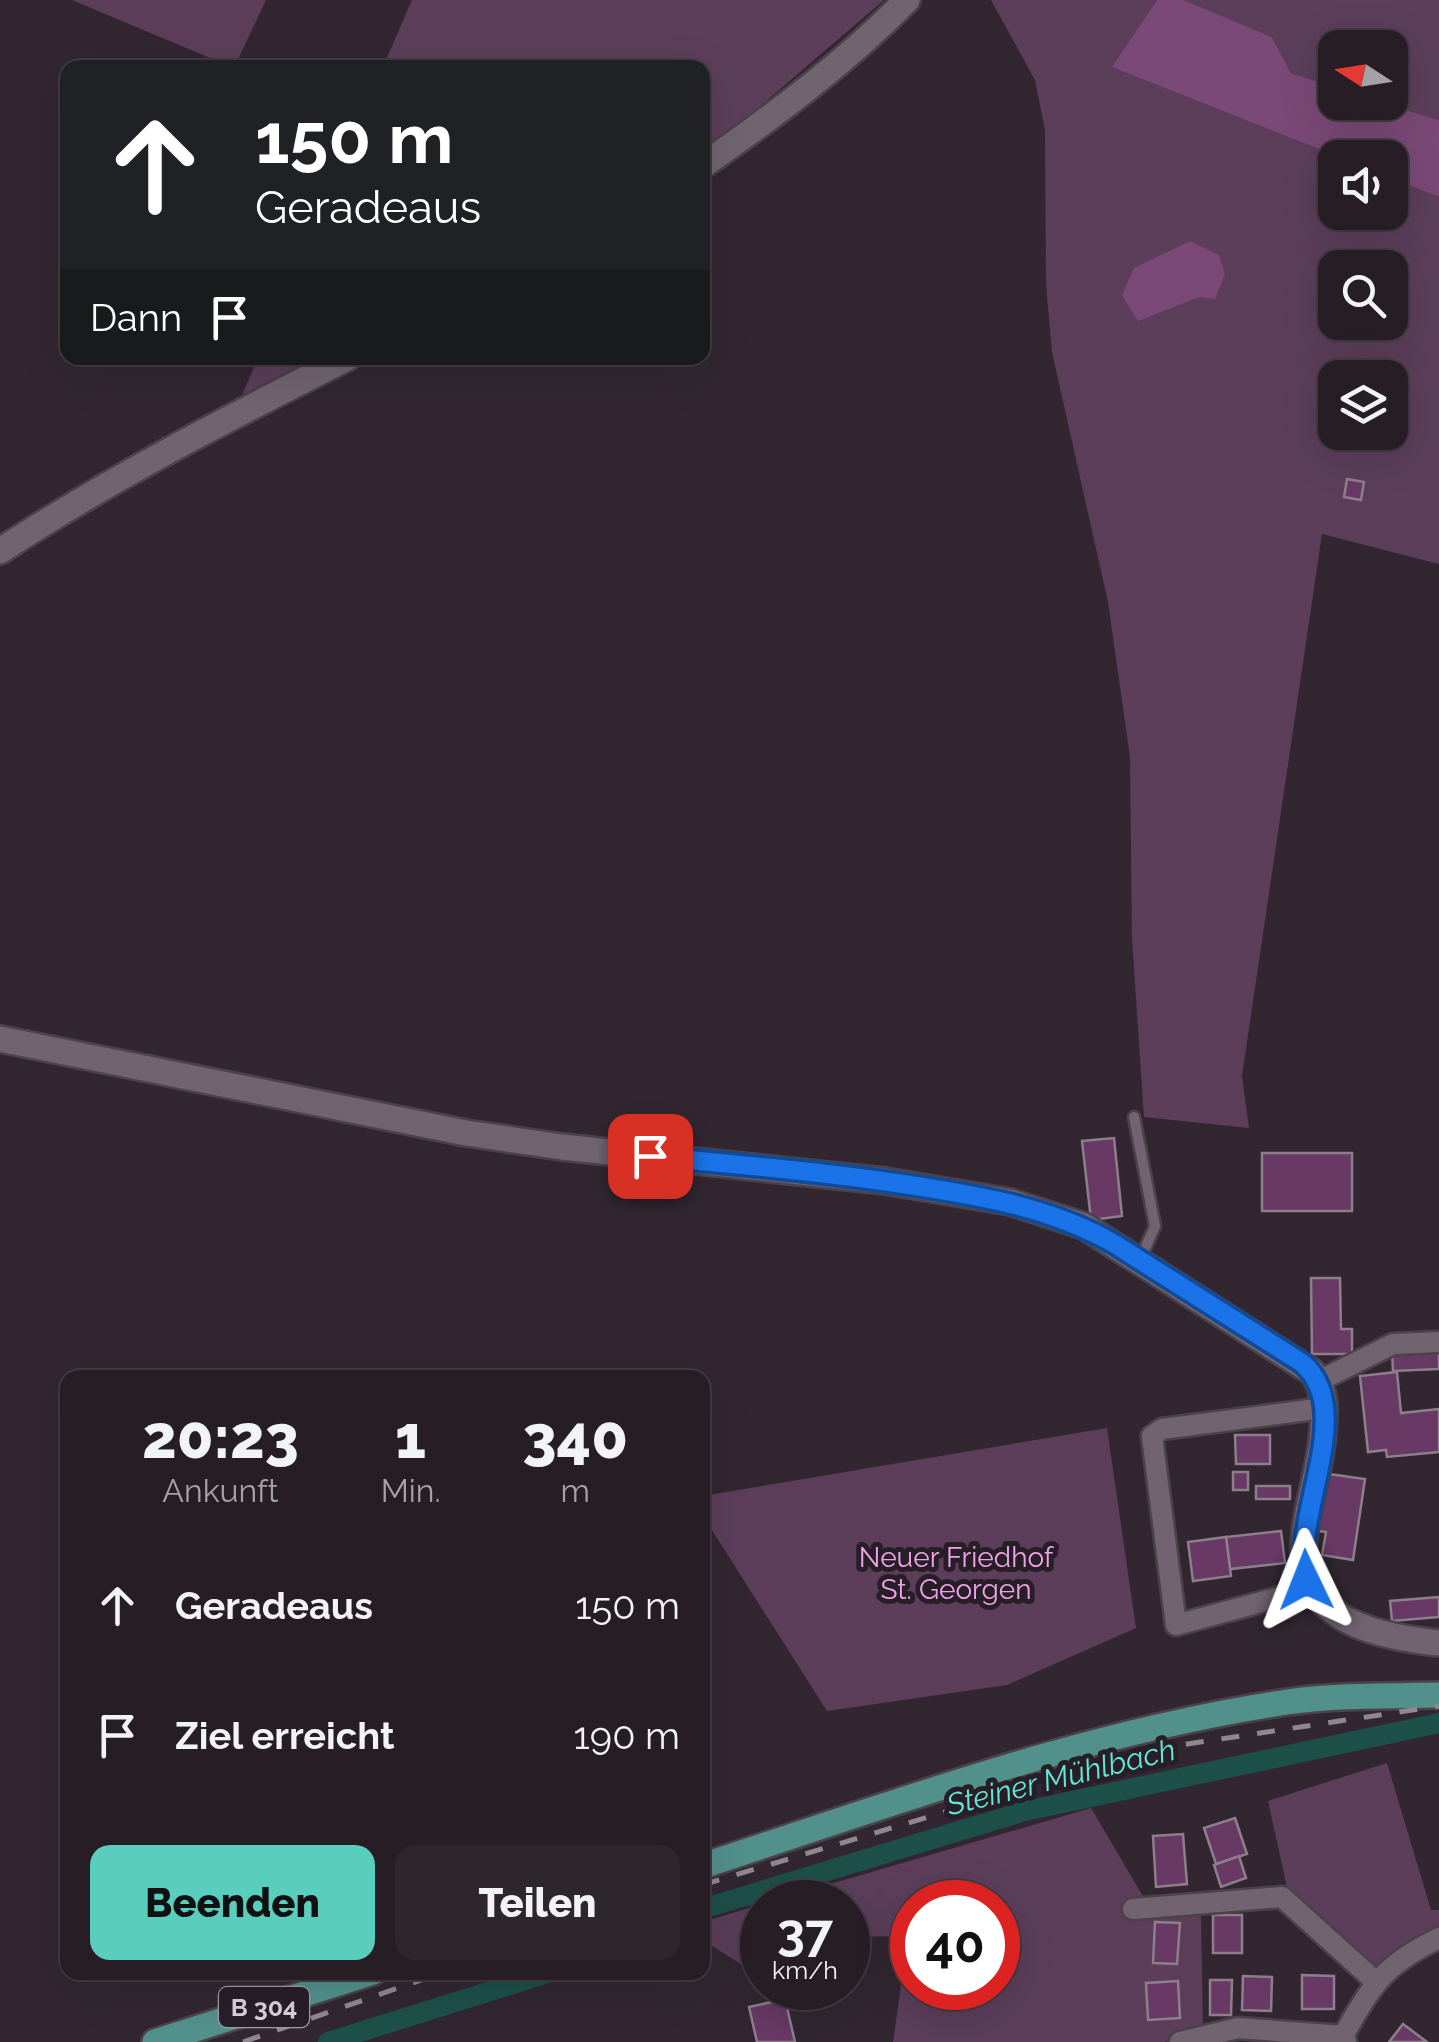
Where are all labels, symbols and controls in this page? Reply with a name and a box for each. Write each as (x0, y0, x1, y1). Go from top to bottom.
north arrow (1318, 30, 1408, 120)
map controls (1318, 30, 1408, 450)
text: 150 m (255, 97, 453, 179)
icon: ahead (90, 100, 220, 230)
button: sound (1318, 140, 1408, 230)
text: Geradeaus (255, 181, 481, 234)
button: search (1318, 250, 1408, 340)
icon: arrive (202, 290, 257, 345)
text: Dann (90, 295, 182, 340)
button: layers (1318, 360, 1408, 450)
pin (608, 1114, 693, 1199)
icon: arrive (623, 1129, 678, 1184)
text: 20:23 (142, 1402, 299, 1472)
text: 1 (395, 1402, 426, 1472)
text: 340 (522, 1402, 628, 1472)
text: Ankunft (162, 1472, 278, 1509)
text: Min. (381, 1472, 441, 1509)
text: m (561, 1472, 590, 1509)
position arrow (1254, 1528, 1358, 1632)
park label: Neuer Friedhof St. Georgen (859, 1541, 1055, 1606)
icon: ahead (90, 1578, 145, 1633)
text: Geradeaus (175, 1583, 373, 1628)
text: 150 m (575, 1583, 680, 1628)
icon: arrive (90, 1708, 145, 1763)
text: Ziel erreicht (175, 1713, 395, 1758)
text: 190 m (574, 1713, 680, 1758)
water label: Steiner Mühlbach (942, 1732, 1179, 1823)
button: Beenden (90, 1845, 375, 1960)
button: Teilen (395, 1845, 680, 1960)
speed limit sign: 40 (890, 1880, 1020, 2010)
text: 37 (777, 1903, 833, 1962)
text: km/h (772, 1955, 838, 1985)
road number: B 304 (219, 1987, 309, 2027)

